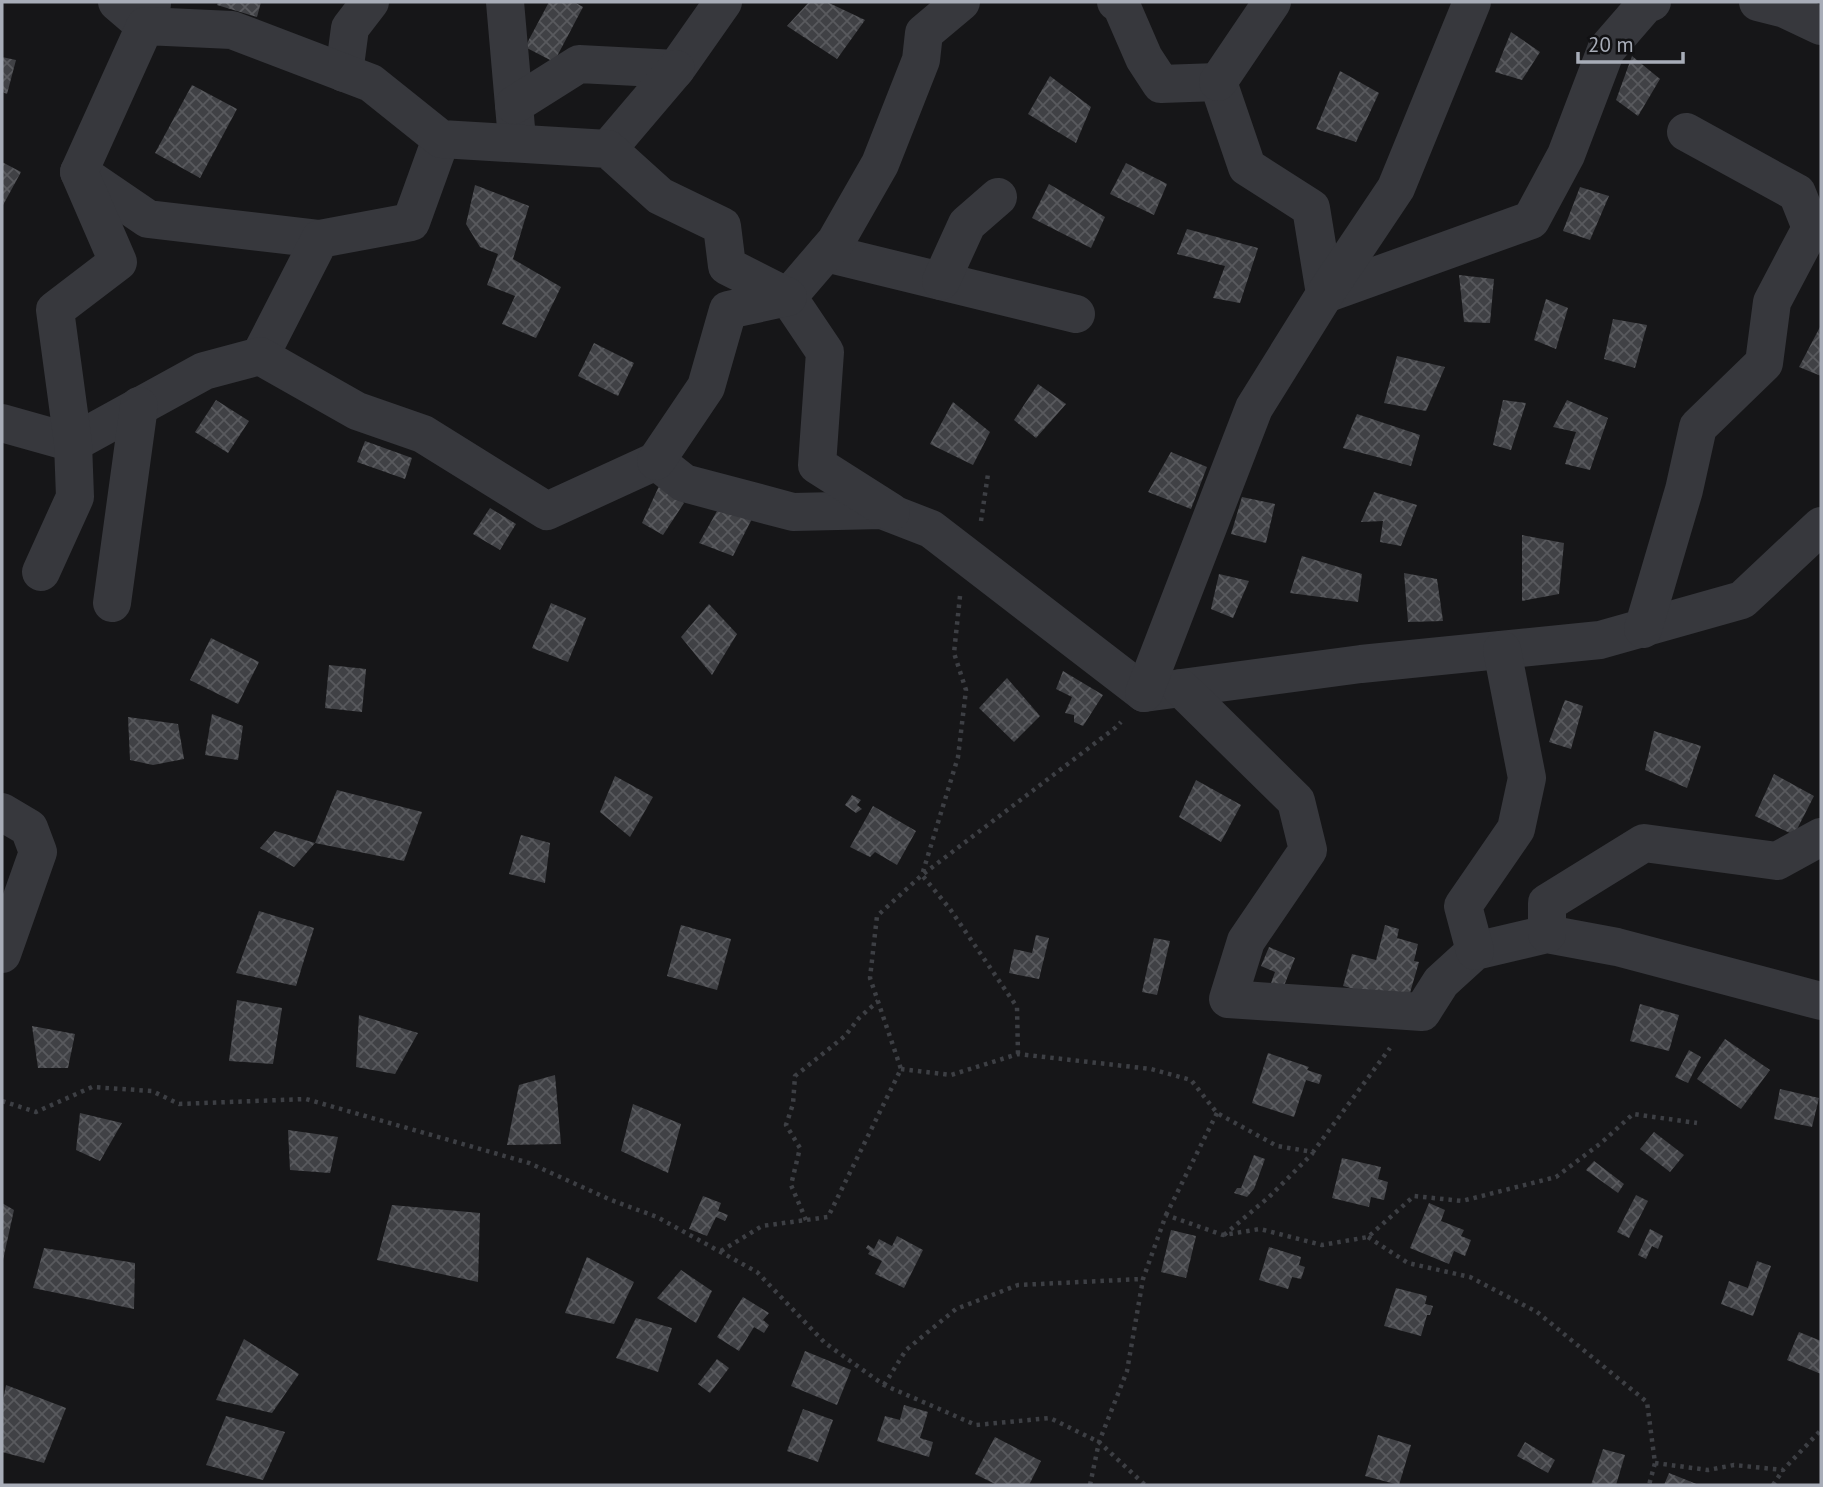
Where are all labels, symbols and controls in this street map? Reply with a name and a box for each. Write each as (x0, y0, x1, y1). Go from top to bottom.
scale bar (1578, 21, 1683, 65)
text: 20 m (1588, 31, 1634, 58)

